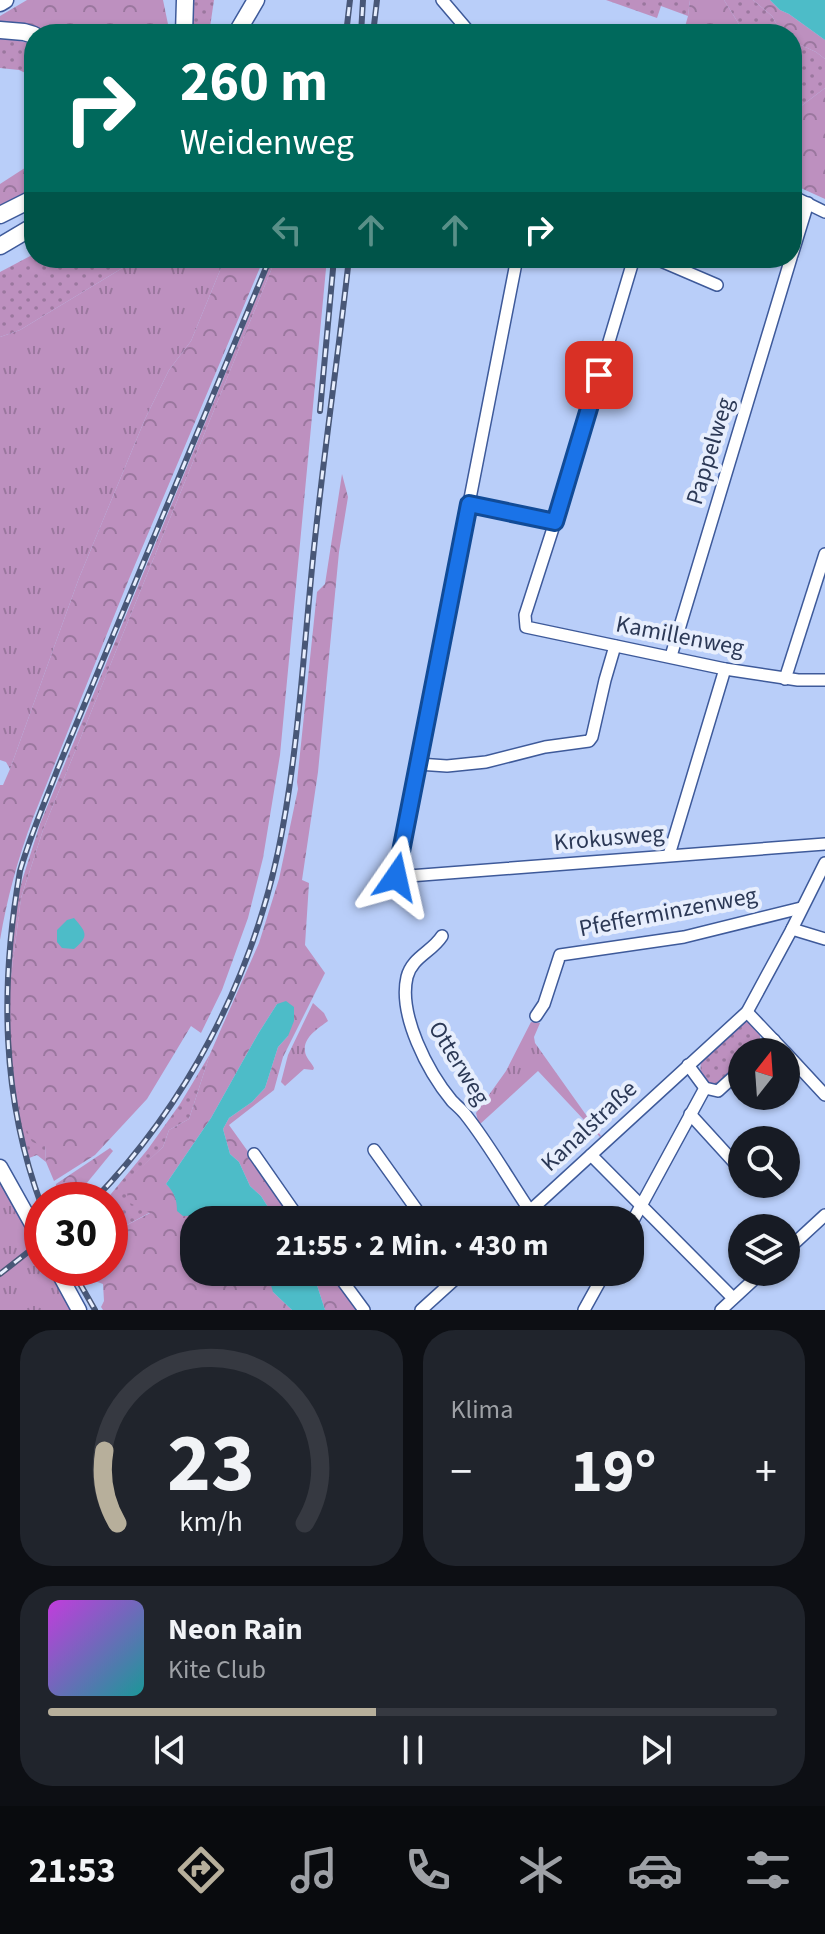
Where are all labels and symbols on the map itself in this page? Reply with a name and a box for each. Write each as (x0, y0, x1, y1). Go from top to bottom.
pin (565, 341, 633, 409)
street label: Pappelweg (677, 393, 743, 509)
street label: Kamillenweg (613, 606, 747, 666)
street label: Krokusweg (552, 816, 666, 860)
position arrow (354, 835, 438, 919)
street label: Pfefferminzenweg (576, 878, 760, 946)
street label: Otterweg (420, 1014, 498, 1112)
north arrow (728, 1038, 800, 1110)
street label: Kanalstraße (533, 1072, 645, 1180)
speed limit sign: 30 (24, 1182, 128, 1286)

